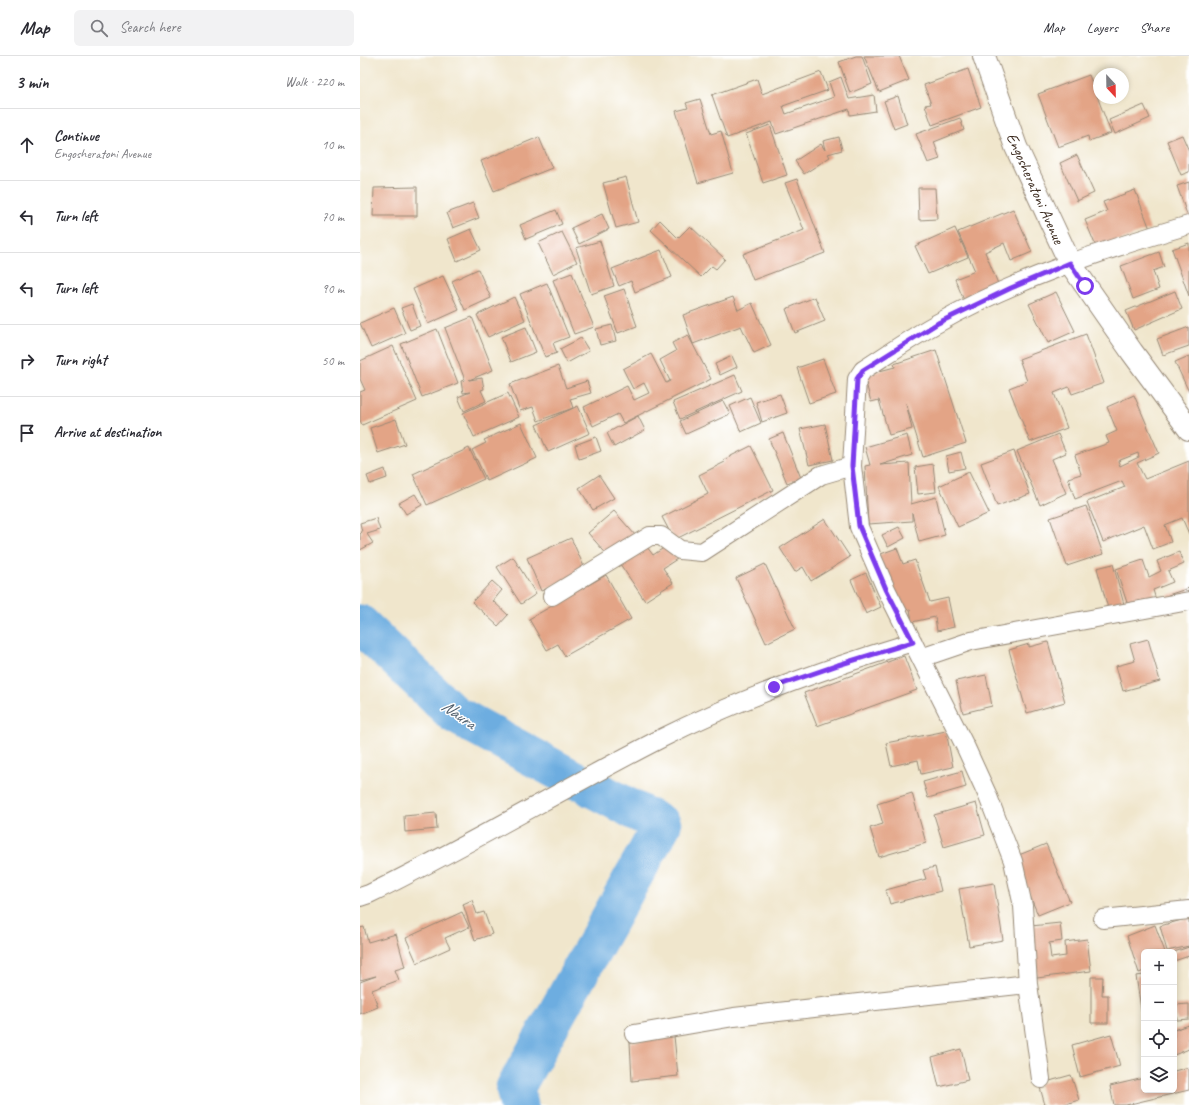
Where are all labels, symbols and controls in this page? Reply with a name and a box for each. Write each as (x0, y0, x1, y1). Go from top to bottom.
search box (74, 10, 354, 46)
text: Map (20, 16, 50, 40)
icon: search (88, 17, 110, 39)
text: Search here (120, 18, 181, 37)
text: Map (1043, 19, 1065, 36)
text: Layers (1087, 19, 1118, 36)
text: Share (1140, 19, 1169, 36)
north arrow (1093, 68, 1129, 104)
text: 3 min (16, 72, 49, 93)
text: Walk · 220 m (285, 74, 344, 90)
text: Continue (54, 127, 99, 146)
street label: Engosheratoni Avenue (1002, 130, 1069, 249)
icon: ahead (16, 134, 38, 156)
text: 10 m (322, 137, 344, 153)
text: Engosheratoni Avenue (54, 146, 151, 162)
icon: left (16, 206, 38, 228)
text: Turn left (54, 207, 97, 226)
text: 70 m (322, 209, 344, 225)
route start (1076, 277, 1094, 295)
icon: left (16, 278, 38, 300)
text: Turn left (54, 279, 97, 298)
text: 90 m (322, 281, 344, 297)
icon: right (16, 350, 38, 372)
text: Turn right (54, 351, 107, 370)
text: 50 m (322, 353, 344, 369)
icon: arrive (16, 422, 38, 444)
text: Arrive at destination (54, 423, 161, 442)
route end (765, 678, 783, 696)
water label: Naura (438, 695, 482, 735)
map controls (1141, 949, 1177, 1093)
button: + (1141, 949, 1177, 985)
button: − (1141, 985, 1177, 1021)
button: locate (1141, 1021, 1177, 1057)
button: layers (1141, 1057, 1177, 1093)

